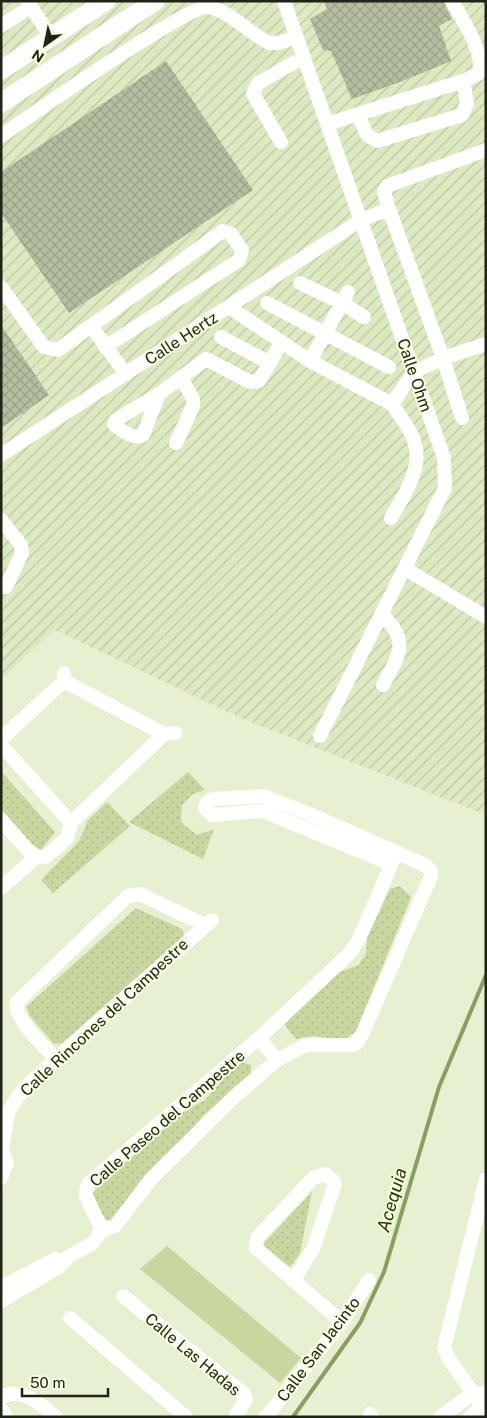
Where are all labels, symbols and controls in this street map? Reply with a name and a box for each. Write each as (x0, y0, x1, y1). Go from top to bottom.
north arrow (20, 20, 70, 70)
text: N (29, 46, 47, 66)
street label: Calle Hertz (141, 308, 221, 369)
street label: Calle Ohm (393, 336, 436, 414)
street label: Calle Rincones del Campestre (17, 935, 192, 1100)
street label: Calle Paseo del Campestre (86, 1046, 249, 1191)
water label: Acequia (372, 1165, 411, 1234)
street label: Calle San Jacinto (273, 1293, 364, 1405)
street label: Calle Las Hadas (141, 1309, 244, 1400)
scale bar (22, 1366, 109, 1398)
text: 50 m (30, 1374, 65, 1391)

